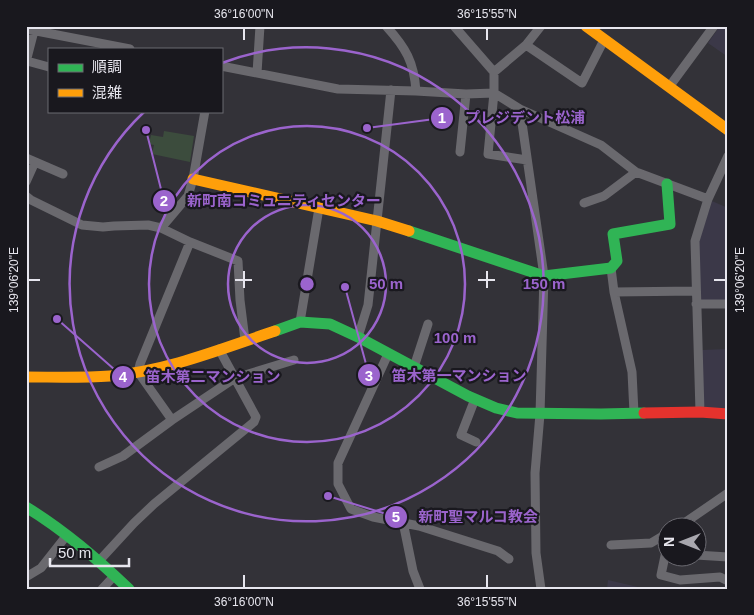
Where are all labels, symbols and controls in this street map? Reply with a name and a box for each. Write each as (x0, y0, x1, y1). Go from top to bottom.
text: 36°16'00"N (214, 7, 274, 21)
text: 36°15'55"N (457, 7, 517, 21)
legend (48, 48, 222, 112)
text: 順調 (92, 58, 122, 75)
text: 混雑 (92, 84, 122, 101)
callout: プレジデント松浦 (430, 103, 595, 133)
text: 1 (438, 109, 446, 126)
text: プレジデント松浦 (465, 109, 585, 126)
callout: 新町南コミュニティセンター (151, 186, 391, 216)
text: 2 (160, 192, 168, 209)
text: 新町南コミュニティセンター (187, 192, 381, 209)
text: 139°06'20"E (7, 247, 21, 313)
text: 139°06'20"E (733, 247, 747, 313)
centre of rings (298, 275, 316, 293)
text: 50 m (369, 275, 403, 292)
text: 150 m (523, 275, 565, 292)
text: 100 m (434, 329, 476, 346)
callout: 笛木第一マンション (356, 360, 536, 390)
callout: 笛木第二マンション (110, 362, 290, 392)
text: 3 (365, 367, 373, 384)
text: 笛木第一マンション (391, 367, 527, 384)
text: 4 (119, 368, 128, 385)
text: 笛木第二マンション (145, 368, 281, 385)
callout: 新町聖マルコ教会 (383, 502, 548, 532)
text: 5 (392, 508, 400, 525)
text: 新町聖マルコ教会 (418, 508, 538, 525)
north arrow (656, 518, 706, 568)
scale bar (50, 535, 129, 567)
text: N (661, 537, 677, 547)
text: 50 m (58, 544, 91, 561)
text: 36°16'00"N (214, 595, 274, 609)
text: 36°15'55"N (457, 595, 517, 609)

